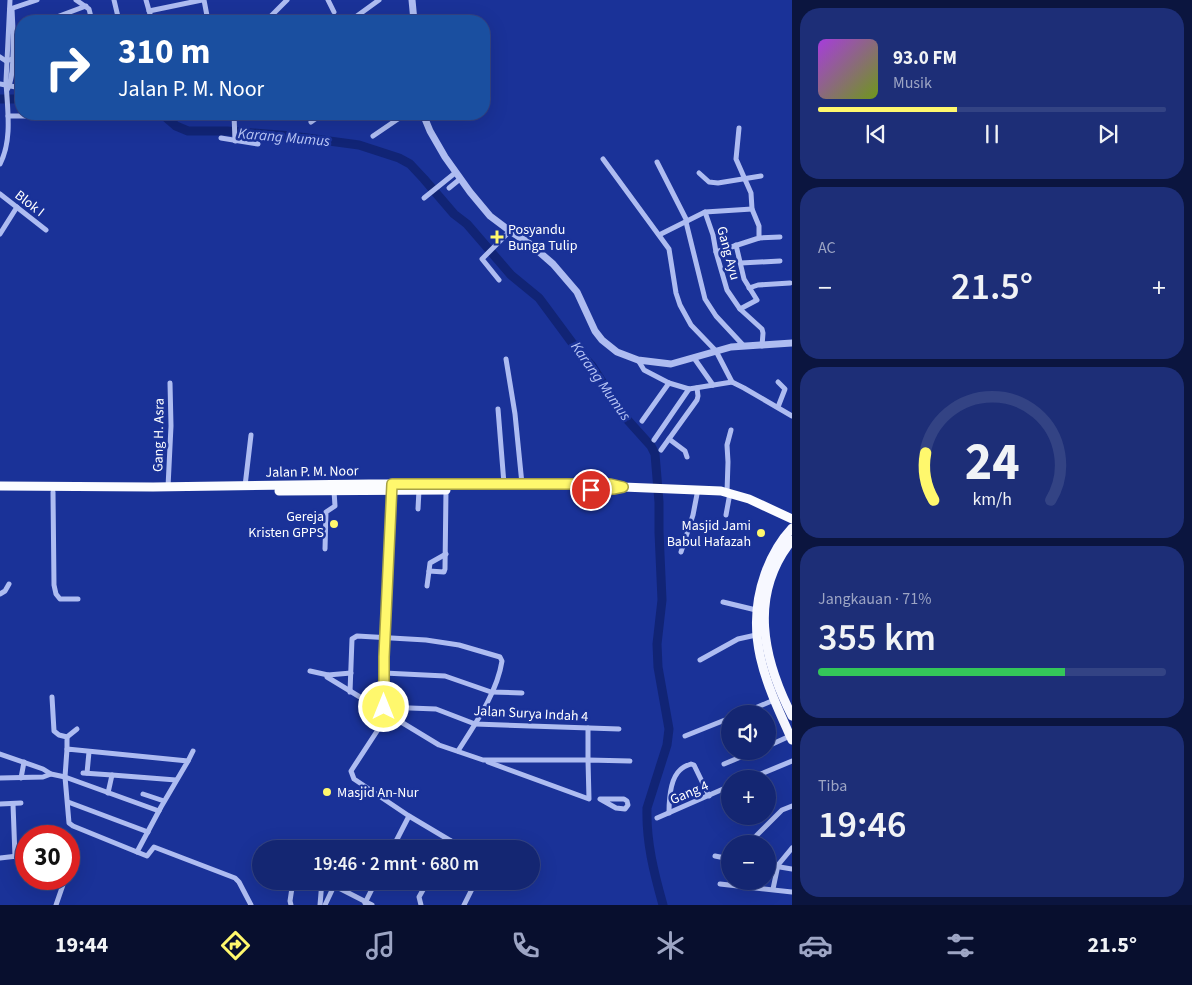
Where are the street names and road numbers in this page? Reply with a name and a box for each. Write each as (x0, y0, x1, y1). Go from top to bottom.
street label: Blok I (10, 186, 48, 222)
street label: Gang Ayu (711, 224, 745, 282)
street label: Gang H. Asra (148, 398, 170, 472)
street label: Jalan P. M. Noor (265, 461, 359, 483)
street label: Jalan Surya Indah 4 (473, 701, 589, 727)
street label: Gang 4 (667, 776, 712, 810)

